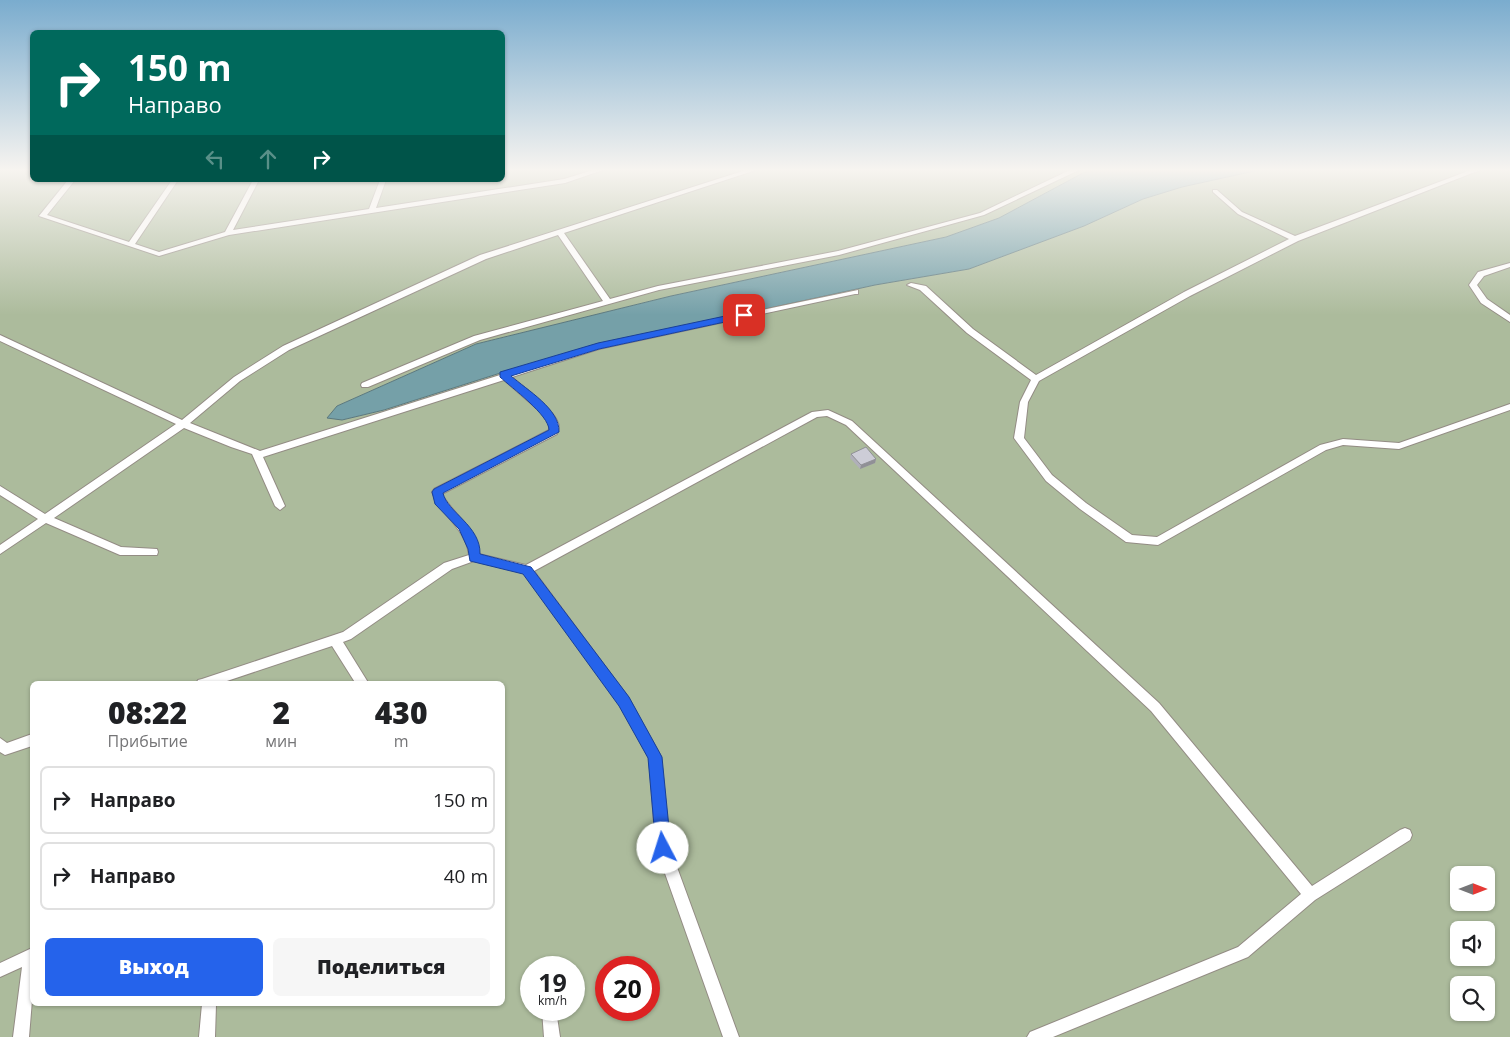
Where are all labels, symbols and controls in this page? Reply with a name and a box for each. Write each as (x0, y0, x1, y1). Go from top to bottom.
text: 150 m (128, 44, 232, 91)
icon: right (45, 50, 110, 115)
text: Направо (128, 89, 222, 119)
icon: left (201, 145, 229, 173)
icon: ahead (254, 145, 282, 173)
icon: right (307, 145, 335, 173)
pin (723, 294, 765, 336)
icon: arrive (730, 301, 758, 329)
text: 08:22 (108, 692, 187, 733)
text: 2 (272, 692, 290, 733)
text: 430 (375, 692, 427, 733)
text: Прибытие (108, 730, 188, 752)
text: мин (265, 730, 297, 752)
text: m (394, 730, 409, 752)
icon: right (47, 786, 75, 814)
text: Направо (90, 787, 176, 813)
text: 150 m (433, 787, 488, 813)
position arrow (636, 821, 688, 873)
icon: right (47, 862, 75, 890)
text: Направо (90, 863, 176, 889)
text: 40 m (444, 863, 488, 889)
north arrow (1450, 866, 1495, 911)
map controls (1450, 866, 1495, 1021)
button: sound (1450, 921, 1495, 966)
button: Выход (45, 938, 263, 996)
button: Поделиться (273, 938, 490, 996)
speed limit sign: 20 (595, 956, 660, 1021)
text: 19 (538, 965, 567, 999)
button: search (1450, 976, 1495, 1021)
text: km/h (538, 992, 567, 1009)

